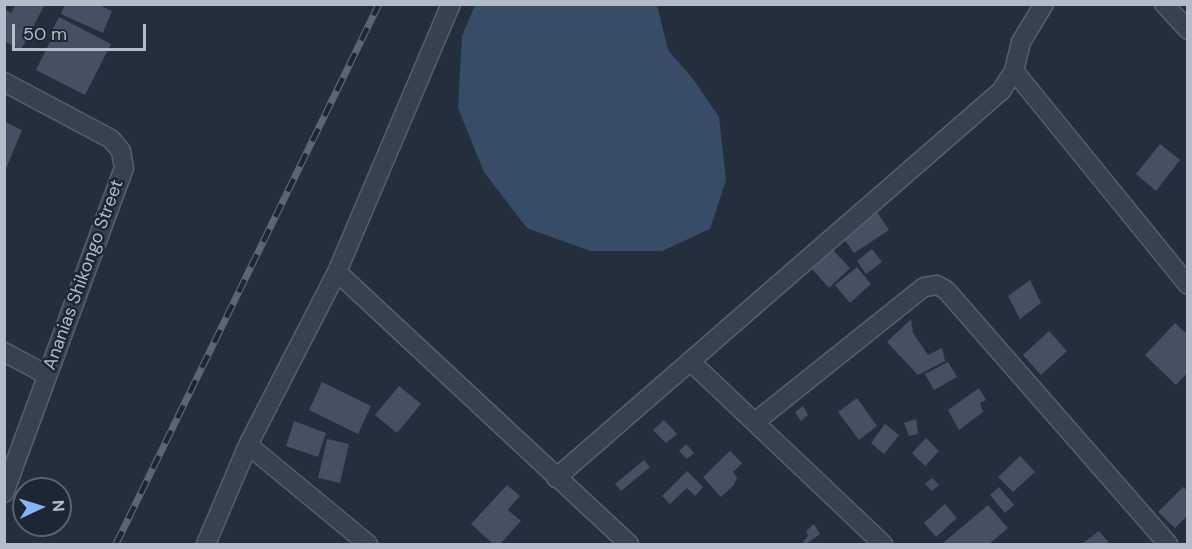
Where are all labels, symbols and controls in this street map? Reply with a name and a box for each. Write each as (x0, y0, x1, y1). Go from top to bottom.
scale bar (15, 12, 148, 50)
text: 50 m (23, 22, 67, 46)
street label: Ananias Shikongo Street (39, 177, 129, 373)
north arrow (12, 477, 72, 537)
text: N (48, 499, 69, 512)

